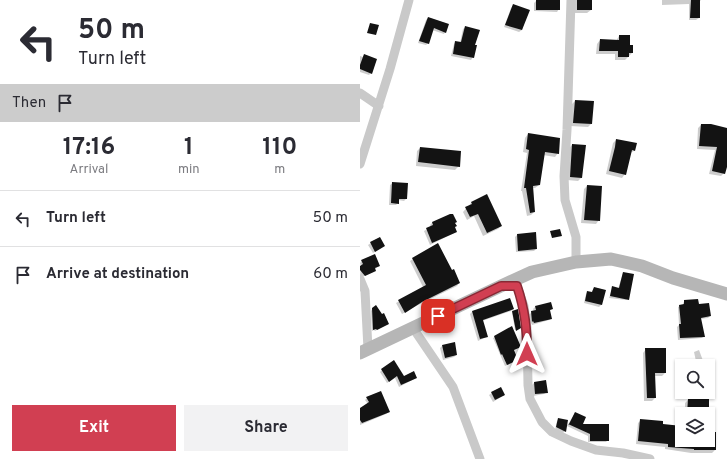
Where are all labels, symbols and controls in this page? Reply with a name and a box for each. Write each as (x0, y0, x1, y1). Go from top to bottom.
text: 50 m (78, 13, 145, 49)
icon: left (12, 16, 64, 68)
text: Turn left (78, 48, 146, 71)
icon: arrive (54, 92, 76, 114)
text: Then (12, 94, 46, 113)
text: 17:16 (63, 133, 115, 163)
text: 1 (184, 133, 194, 163)
text: 110 (262, 133, 297, 163)
text: Arrival (70, 162, 108, 178)
text: min (178, 162, 200, 178)
text: m (274, 162, 285, 178)
icon: left (12, 208, 34, 230)
text: Turn left (46, 209, 106, 228)
text: 50 m (313, 209, 348, 228)
icon: arrive (12, 264, 34, 286)
text: Arrive at destination (46, 265, 189, 284)
text: 60 m (313, 265, 348, 284)
pin (421, 299, 455, 333)
icon: arrive (427, 305, 449, 327)
position arrow (506, 333, 548, 375)
map controls (675, 359, 715, 447)
button: search (675, 359, 715, 399)
button: Exit (12, 405, 176, 451)
button: Share (184, 405, 348, 451)
button: layers (675, 407, 715, 447)

